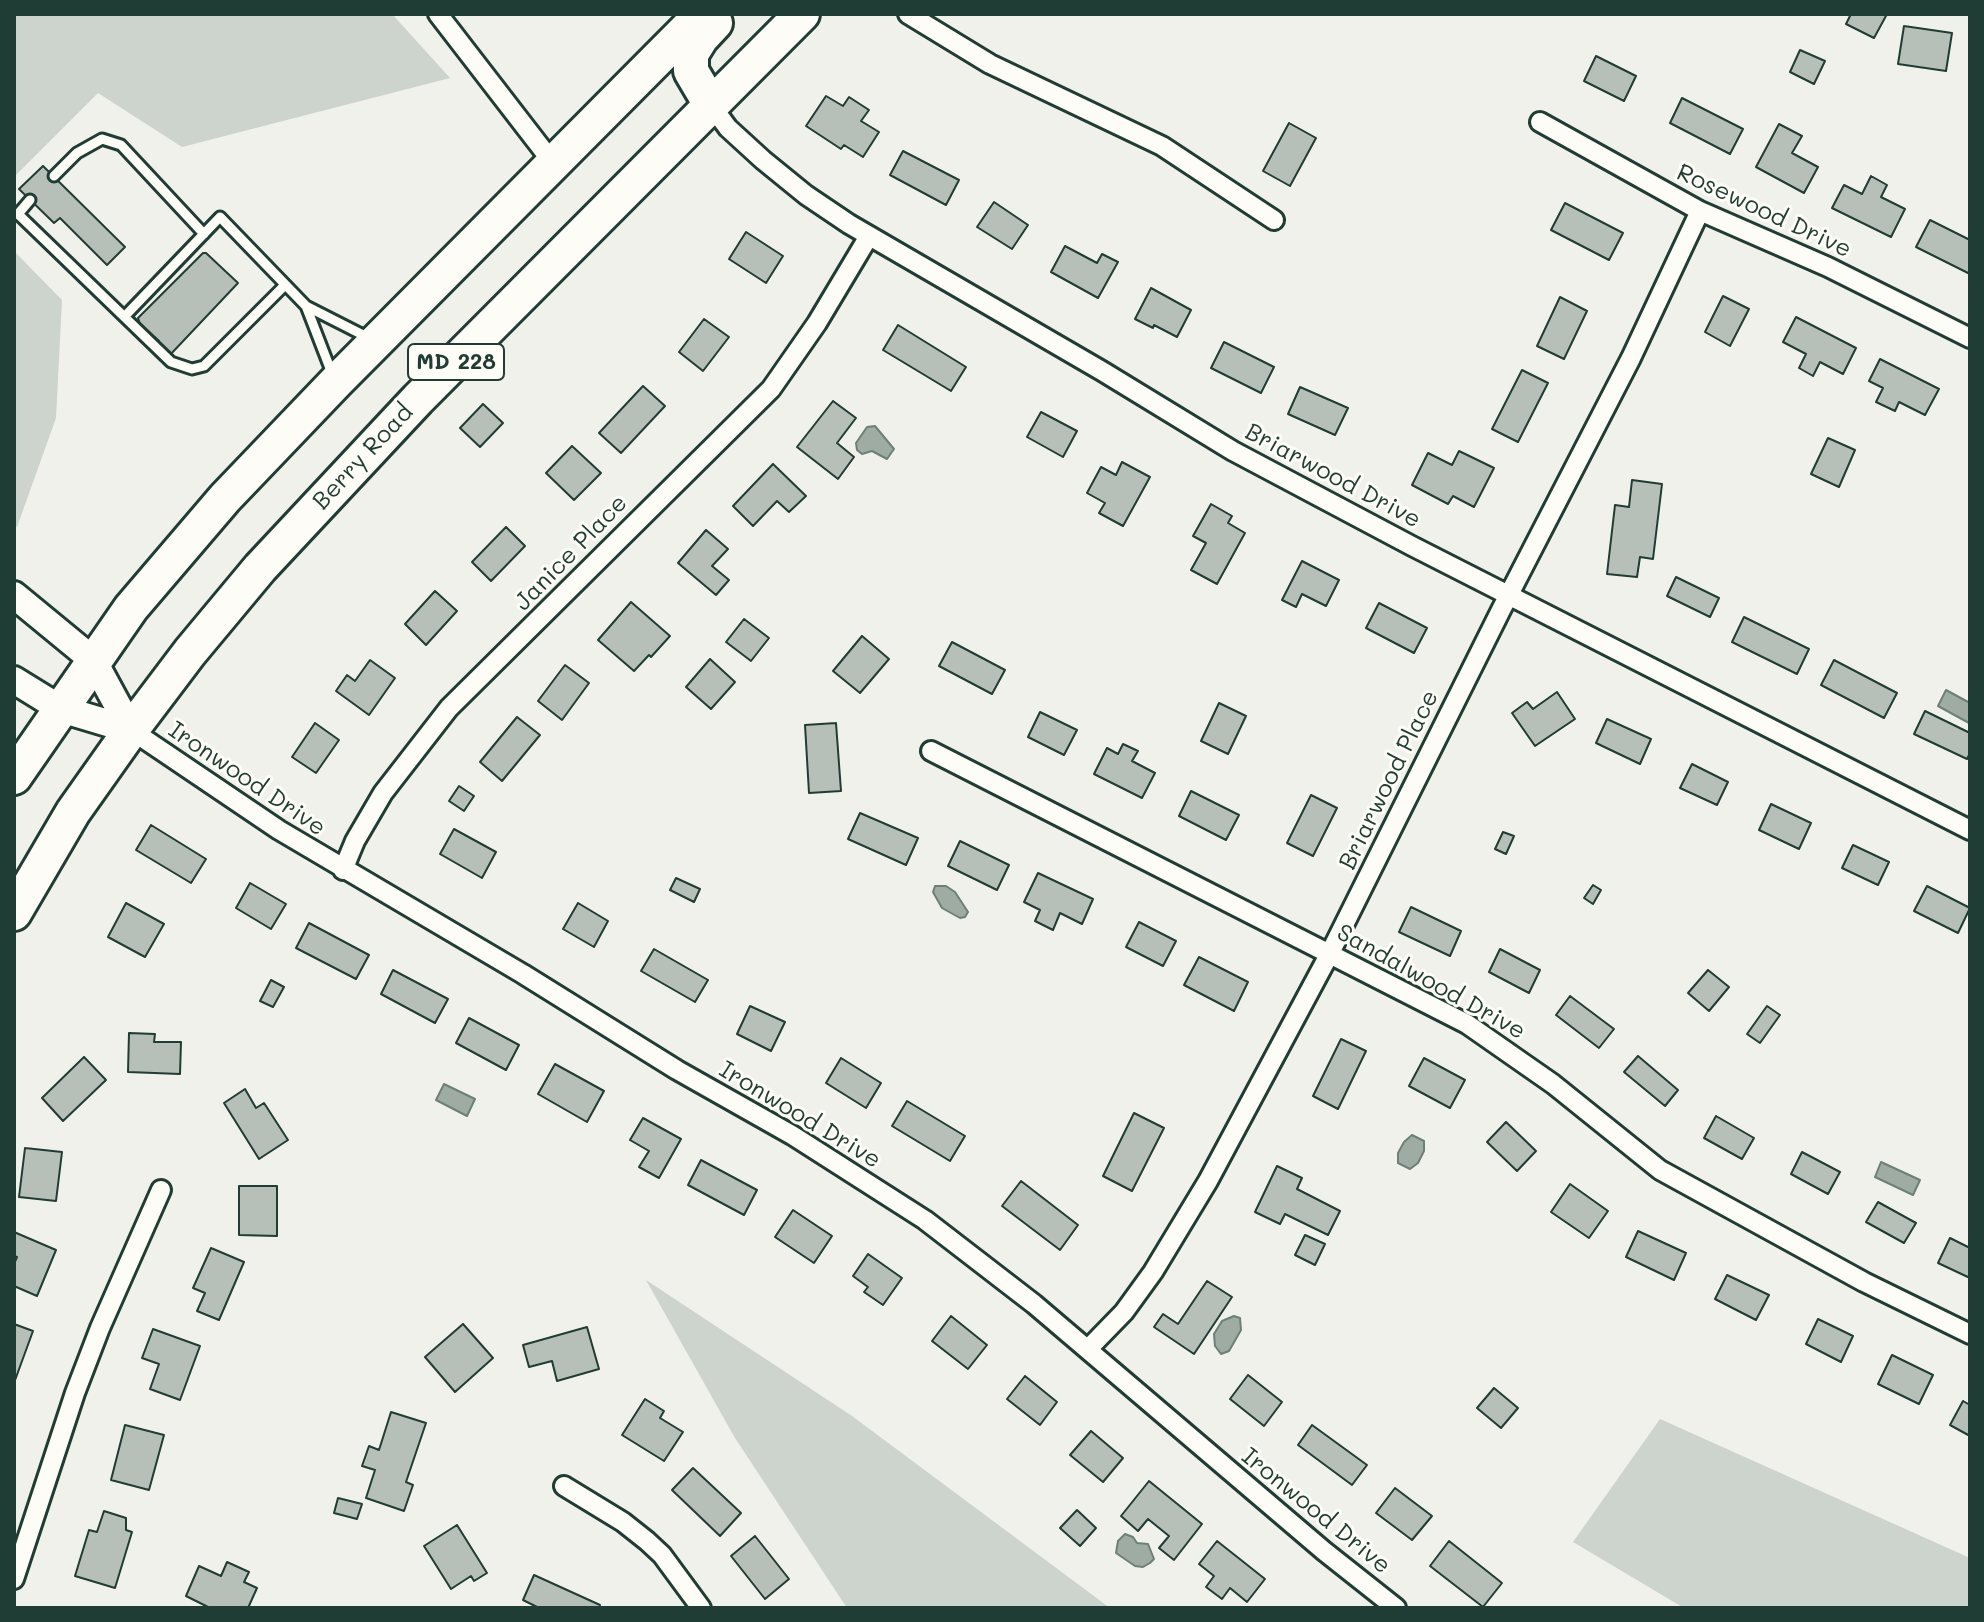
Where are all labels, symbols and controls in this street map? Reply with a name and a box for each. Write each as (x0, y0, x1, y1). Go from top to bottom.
street label: Rosewood Drive (1672, 158, 1856, 264)
road number: MD 228 (408, 344, 504, 380)
street label: Berry Road (307, 398, 419, 516)
street label: Briarwood Drive (1240, 418, 1426, 534)
street label: Janice Place (509, 489, 633, 617)
street label: Briarwood Place (1333, 686, 1445, 874)
street label: Ironwood Drive (163, 716, 331, 842)
street label: Sandalwood Drive (1332, 918, 1530, 1046)
street label: Ironwood Drive (714, 1055, 886, 1175)
street label: Ironwood Drive (1236, 1442, 1396, 1580)

